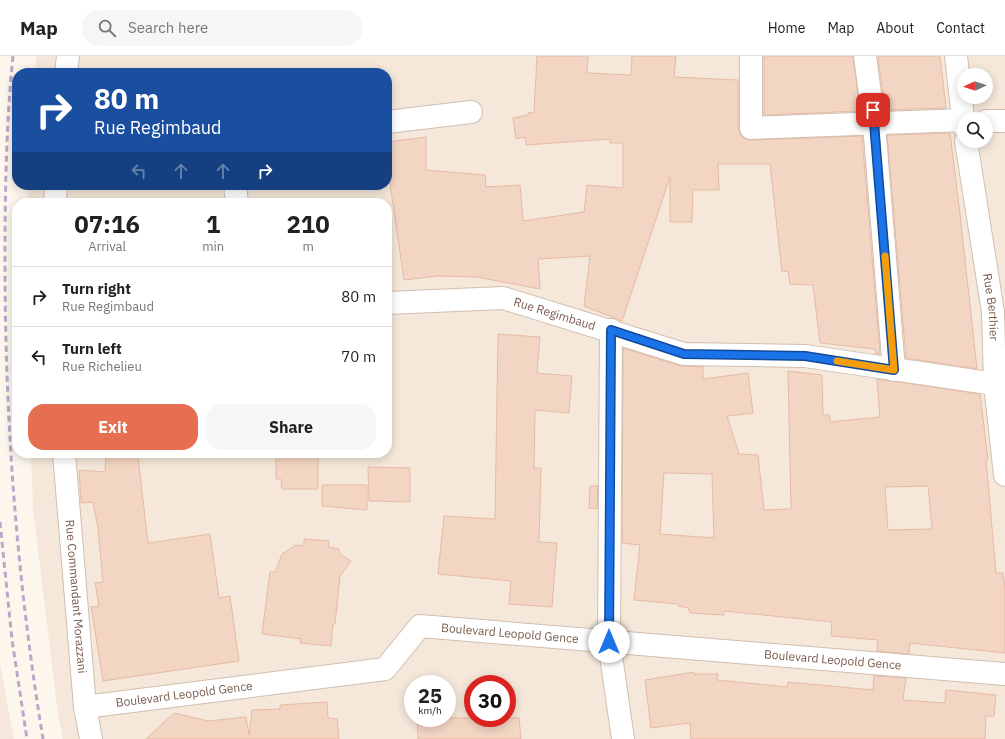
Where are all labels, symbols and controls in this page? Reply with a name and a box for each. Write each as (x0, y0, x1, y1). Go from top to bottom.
search box (82, 10, 362, 46)
text: Map (20, 16, 58, 40)
icon: search (96, 17, 118, 39)
text: Search here (128, 18, 208, 37)
text: Home (768, 19, 805, 37)
text: Map (827, 19, 854, 37)
text: About (876, 19, 914, 37)
text: Contact (936, 19, 985, 37)
north arrow (957, 68, 993, 104)
map controls (957, 68, 993, 148)
text: 80 m (94, 80, 159, 117)
icon: right (28, 84, 80, 136)
pin (856, 93, 890, 127)
icon: arrive (862, 99, 884, 121)
button: search (957, 112, 993, 148)
text: Rue Regimbaud (94, 116, 221, 139)
icon: left (128, 160, 150, 182)
icon: ahead (170, 160, 192, 182)
icon: ahead (212, 160, 234, 182)
icon: right (254, 160, 276, 182)
text: 07:16 (74, 208, 140, 240)
text: 1 (206, 208, 220, 240)
text: 210 (286, 208, 330, 240)
text: Arrival (88, 238, 126, 255)
text: min (202, 238, 224, 255)
text: m (302, 238, 314, 255)
street label: Rue Berthier (980, 272, 1002, 342)
text: Turn right (62, 279, 131, 298)
icon: right (28, 286, 50, 308)
text: 80 m (341, 287, 376, 306)
street label: Rue Regimbaud (512, 294, 597, 333)
text: Rue Regimbaud (62, 298, 154, 315)
text: Turn left (62, 339, 122, 358)
icon: left (28, 346, 50, 368)
text: 70 m (341, 347, 376, 366)
text: Rue Richelieu (62, 358, 142, 375)
button: Exit (28, 404, 198, 450)
button: Share (206, 404, 376, 450)
street label: Rue Commandant Morazzani (63, 519, 90, 674)
street label: Boulevard Leopold Gence (441, 620, 580, 646)
position arrow (588, 621, 630, 663)
street label: Boulevard Leopold Gence (763, 646, 903, 673)
speed limit sign: 30 (464, 675, 516, 727)
street label: Boulevard Leopold Gence (115, 678, 254, 710)
text: 25 (418, 682, 442, 709)
text: km/h (418, 704, 442, 717)

